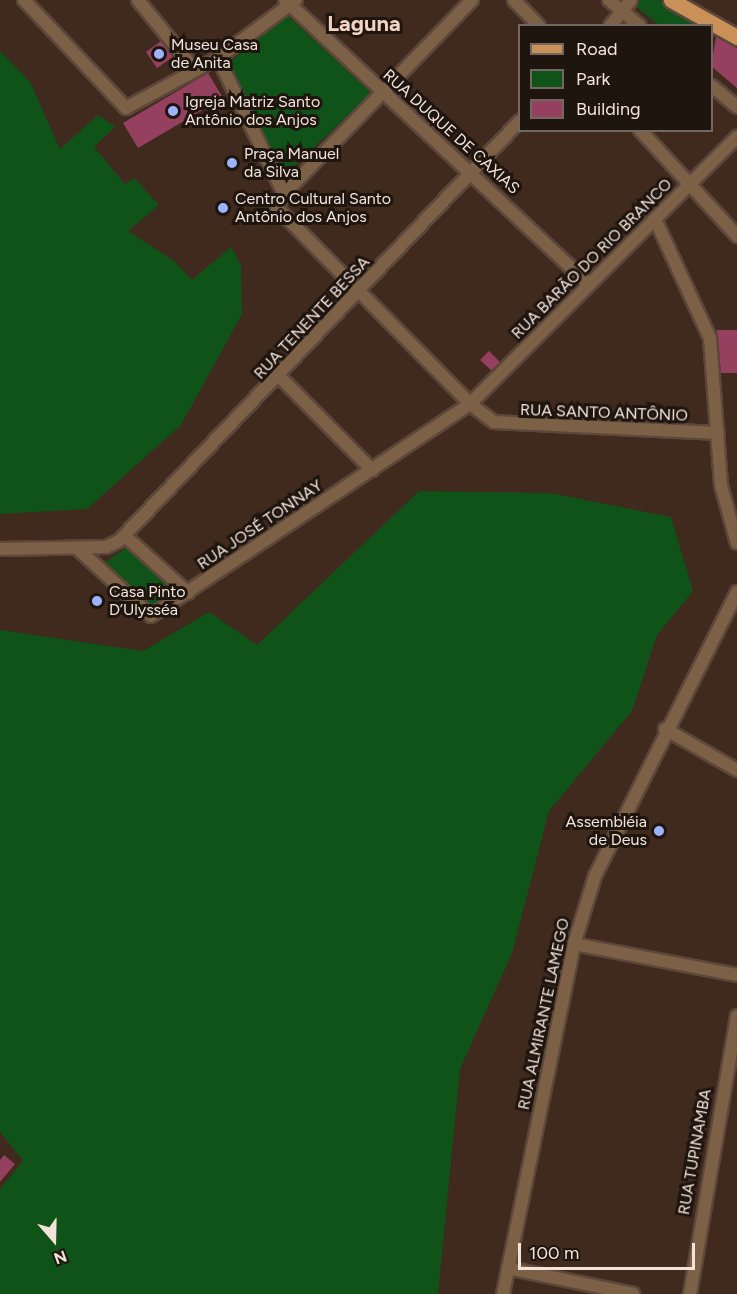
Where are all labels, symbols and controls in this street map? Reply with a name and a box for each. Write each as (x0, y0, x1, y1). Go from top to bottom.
district label: Laguna (327, 11, 401, 37)
legend (518, 24, 713, 132)
place label: Museu Casa de Anita (171, 35, 258, 73)
text: Road (576, 38, 617, 60)
marker: Museu Casa de Anita (152, 47, 166, 61)
street label: RUA DUQUE DE CAXIAS (379, 66, 523, 198)
text: Park (576, 68, 610, 90)
place label: Igreja Matriz Santo Antônio dos Anjos (185, 92, 320, 130)
text: Building (576, 98, 641, 120)
marker: Igreja Matriz Santo Antônio dos Anjos (166, 104, 180, 118)
place label: Praça Manuel da Silva (244, 144, 339, 182)
marker: Praça Manuel da Silva (225, 156, 239, 170)
street label: RUA BARÃO DO RIO BRANCO (508, 175, 676, 343)
place label: Centro Cultural Santo Antônio dos Anjos (235, 189, 391, 227)
marker: Centro Cultural Santo Antônio dos Anjos (216, 201, 230, 215)
street label: RUA TENENTE BESSA (250, 253, 374, 383)
street label: RUA SANTO ANTÔNIO (520, 400, 688, 426)
street label: RUA JOSÉ TONNAY (194, 476, 326, 574)
place label: Casa Pinto D’Ulysséa (109, 582, 185, 620)
marker: Casa Pinto D’Ulysséa (90, 594, 104, 608)
place label: Assembléia de Deus (565, 812, 647, 850)
marker: Assembléia de Deus (652, 824, 666, 838)
street label: RUA ALMIRANTE LAMEGO (514, 916, 574, 1112)
street label: RUA TUPINAMBA (675, 1088, 715, 1216)
north arrow (24, 1210, 84, 1270)
scale bar (521, 1231, 698, 1269)
text: 100 m (529, 1242, 579, 1264)
text: N (51, 1246, 69, 1268)

